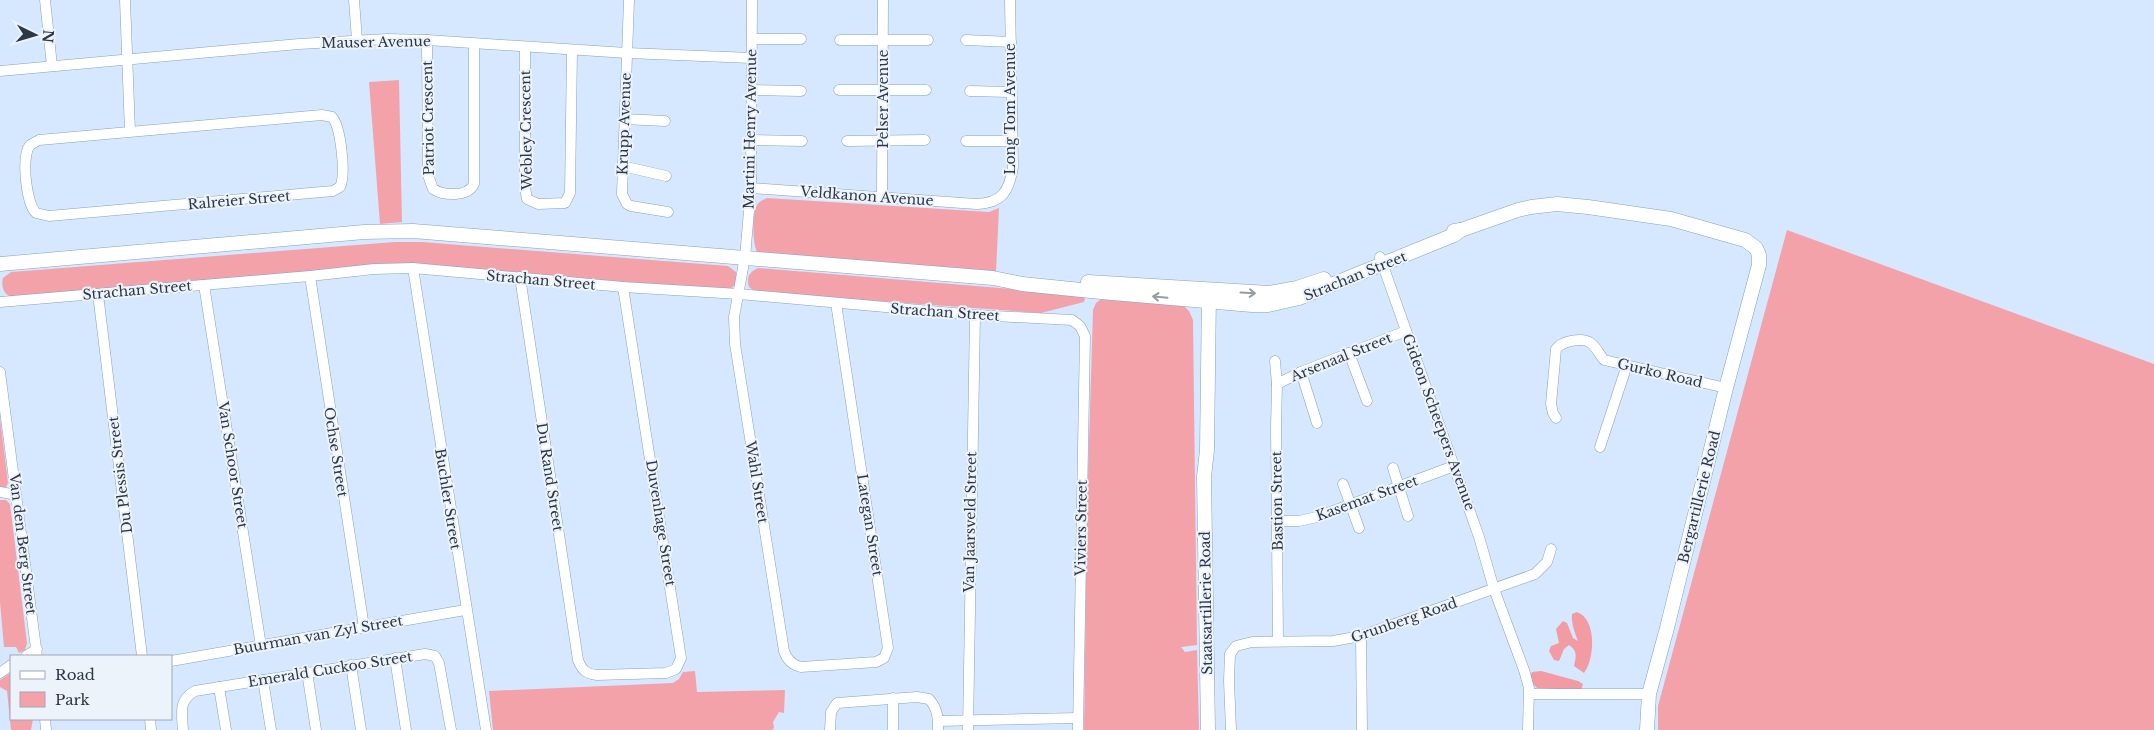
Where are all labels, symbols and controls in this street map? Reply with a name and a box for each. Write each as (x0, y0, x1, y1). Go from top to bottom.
north arrow (10, 10, 60, 60)
text: N (38, 29, 57, 43)
street label: Mauser Avenue (321, 32, 431, 52)
street label: Long Tom Avenue (1001, 43, 1019, 175)
street label: Martini Henry Avenue (740, 49, 760, 209)
street label: Pelser Avenue (874, 49, 892, 149)
street label: Patriot Crescent (418, 60, 438, 176)
street label: Webley Crescent (516, 69, 536, 191)
street label: Krupp Avenue (613, 72, 635, 176)
street label: Veldkanon Avenue (799, 182, 934, 210)
street label: Ralreier Street (187, 186, 292, 213)
street label: Strachan Street (1301, 247, 1410, 305)
street label: Strachan Street (486, 266, 597, 294)
street label: Strachan Street (82, 276, 193, 304)
one-way arrow (1240, 288, 1256, 297)
one-way arrow (1152, 293, 1168, 302)
street label: Strachan Street (890, 299, 1001, 325)
street label: Arsenaal Street (1287, 328, 1395, 386)
street label: Gideon Scheepers Avenue (1399, 331, 1479, 513)
street label: Gurko Road (1616, 354, 1705, 392)
street label: Van Schoor Street (214, 399, 252, 530)
street label: Ochse Street (320, 406, 352, 499)
street label: Du Plessis Street (104, 415, 136, 535)
street label: Du Rand Street (533, 421, 568, 533)
street label: Bergartillerie Road (1674, 428, 1724, 565)
street label: Wahl Street (741, 438, 773, 525)
street label: Buchler Street (431, 447, 465, 552)
street label: Bastion Street (1267, 450, 1287, 551)
street label: Van Jaarsveld Street (960, 451, 980, 594)
street label: Duvenhage Street (642, 459, 680, 588)
street label: Van den Berg Street (5, 471, 41, 616)
street label: Kasemat Street (1314, 471, 1421, 525)
street label: Lategan Street (853, 473, 887, 578)
street label: Viviers Street (1071, 479, 1091, 577)
street label: Staatsartillerie Road (1196, 530, 1216, 675)
street label: Grunberg Road (1348, 593, 1460, 647)
street label: Buurman van Zyl Street (232, 611, 405, 659)
street label: Emerald Cuckoo Street (246, 647, 414, 691)
legend (10, 655, 172, 720)
text: Road (55, 665, 95, 684)
text: Park (55, 690, 91, 709)

